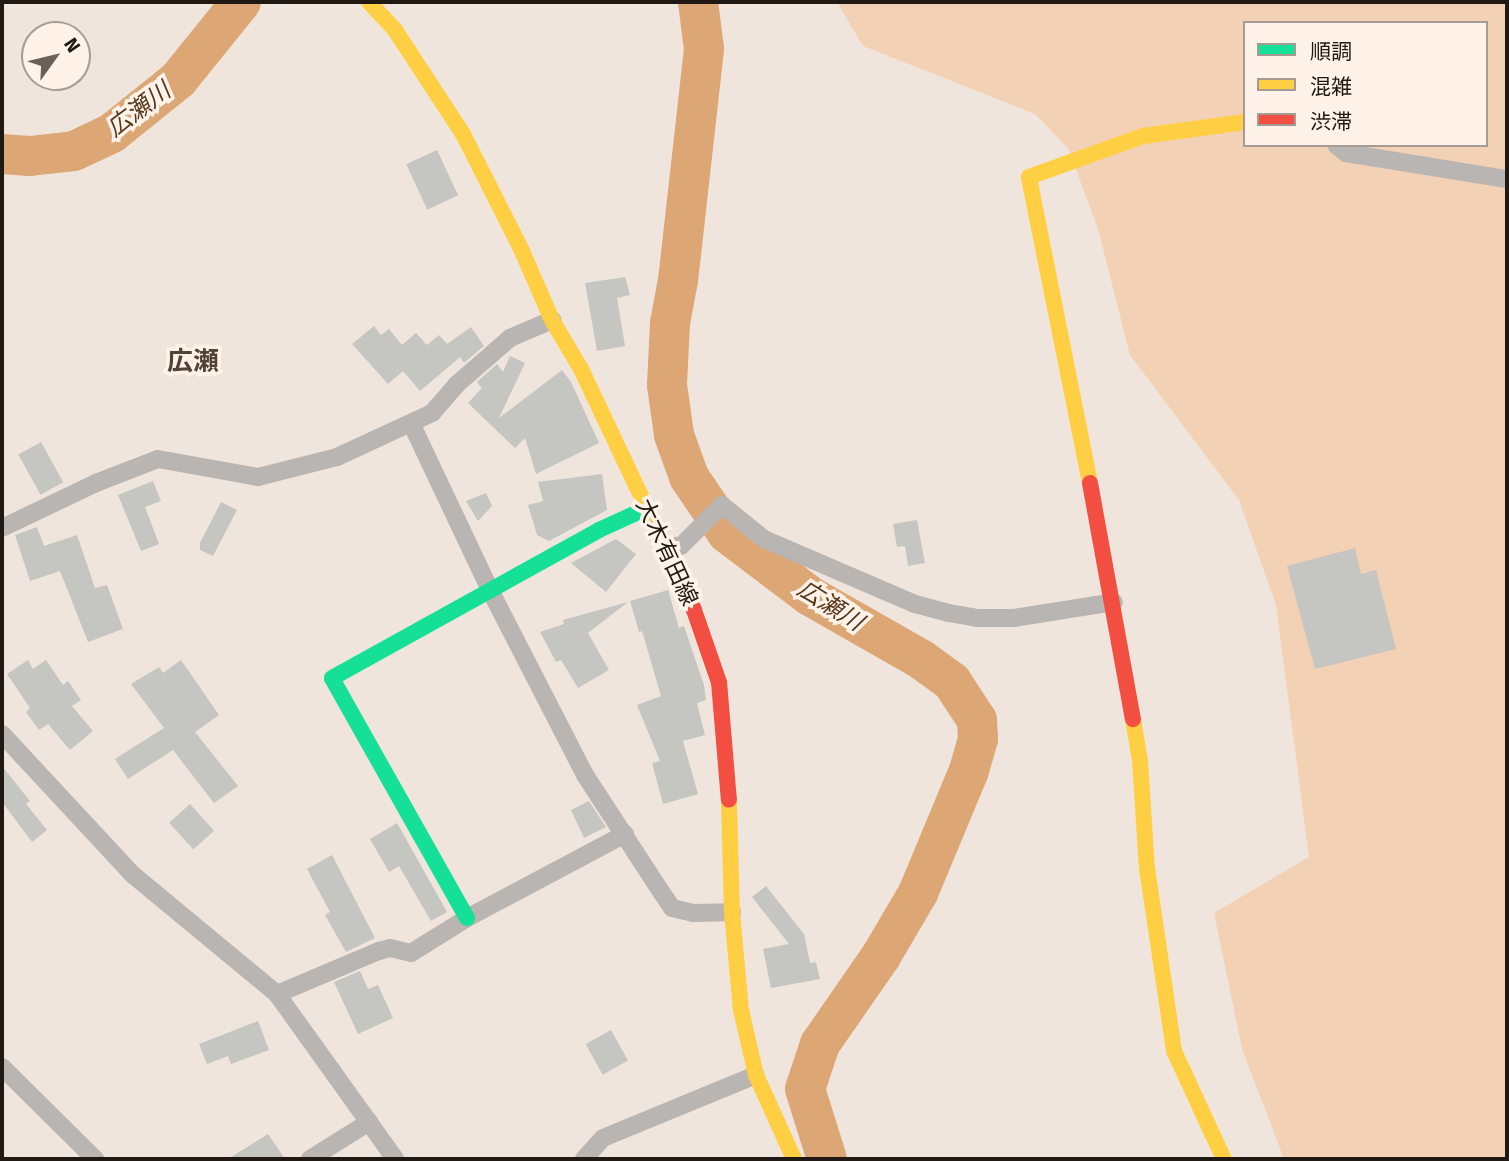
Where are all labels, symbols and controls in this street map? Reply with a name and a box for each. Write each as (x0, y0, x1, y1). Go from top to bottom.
north arrow (21, 21, 91, 91)
legend (1243, 21, 1488, 147)
text: N (59, 33, 85, 57)
text: 順調 (1310, 39, 1352, 65)
text: 混雑 (1310, 74, 1352, 100)
water label: 広瀬川 (102, 77, 176, 143)
text: 渋滞 (1310, 109, 1352, 135)
district label: 広瀬 (167, 346, 219, 378)
street label: 大木有田線 (630, 494, 704, 610)
water label: 広瀬川 (792, 575, 868, 637)

